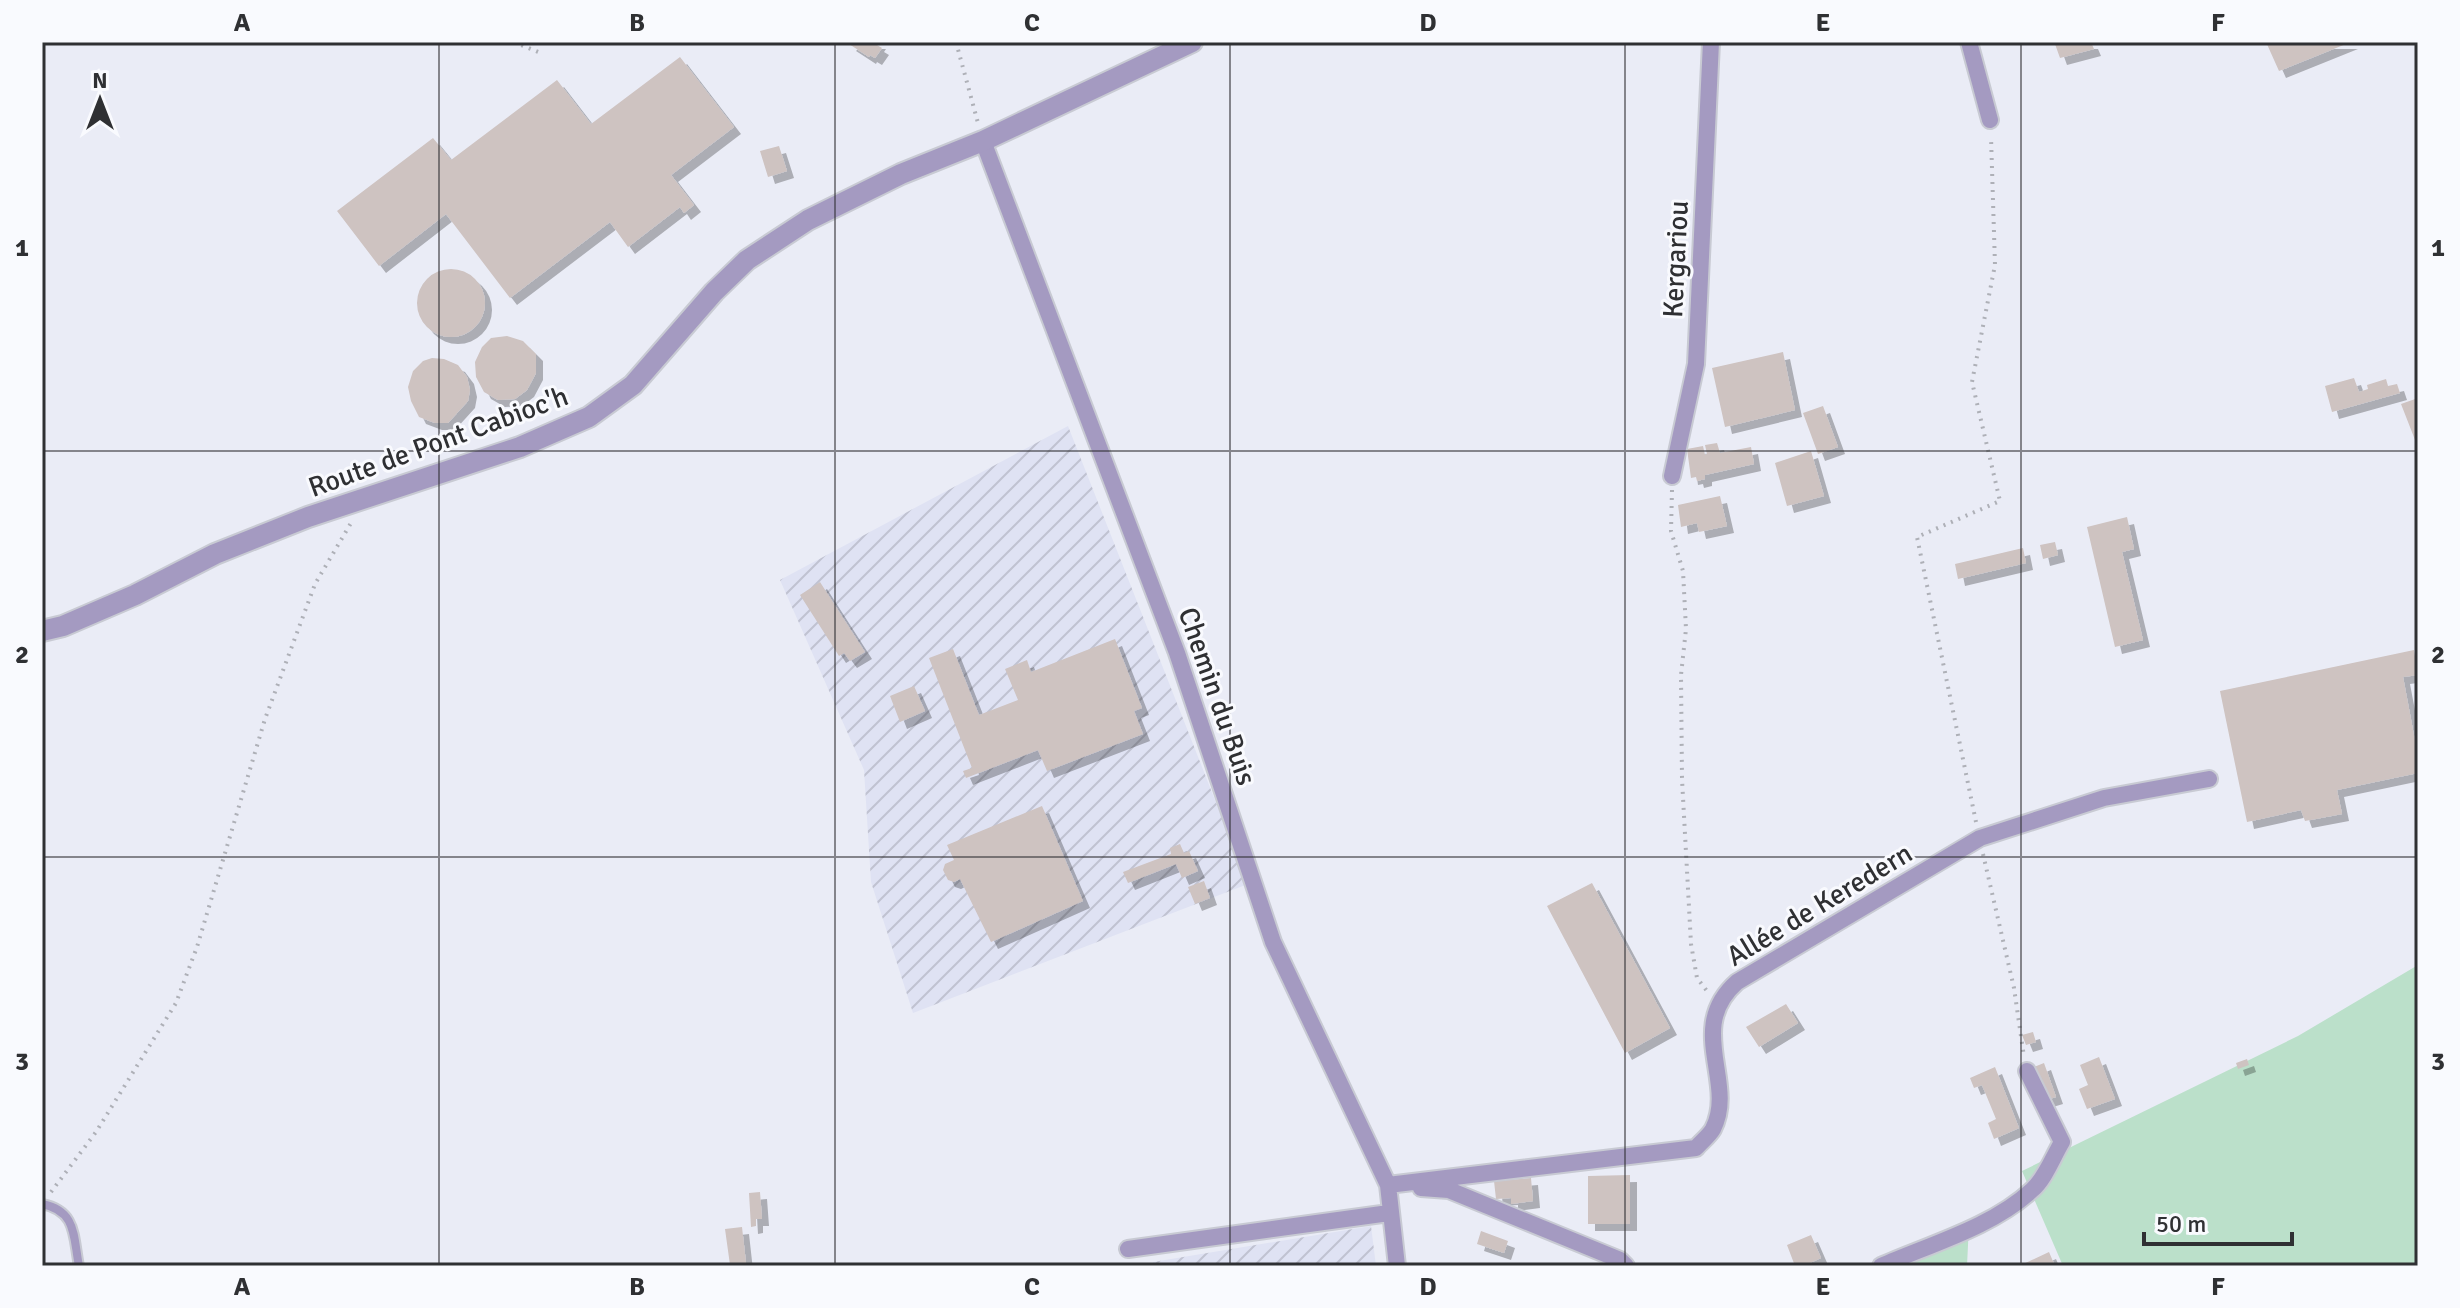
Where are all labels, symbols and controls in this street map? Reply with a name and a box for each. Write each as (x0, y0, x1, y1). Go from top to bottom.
text: A (234, 7, 251, 39)
text: B (629, 7, 645, 39)
text: C (1024, 7, 1040, 39)
text: D (1419, 7, 1437, 39)
text: E (1816, 7, 1830, 39)
text: F (2211, 7, 2225, 39)
north arrow (60, 60, 140, 140)
text: N (92, 67, 108, 94)
street label: Kergariou (1656, 199, 1696, 319)
text: 1 (15, 232, 29, 264)
text: 1 (2431, 232, 2445, 264)
street label: Route de Pont Cabioc'h (304, 379, 573, 505)
street label: Chemin du Buis (1171, 603, 1263, 790)
text: 2 (15, 639, 29, 671)
text: 2 (2431, 639, 2445, 671)
street label: Allée de Keredern (1721, 836, 1918, 974)
text: 3 (15, 1046, 29, 1078)
text: 3 (2431, 1046, 2445, 1078)
scale bar (2144, 1196, 2292, 1246)
text: 50 m (2156, 1209, 2206, 1239)
text: A (234, 1271, 251, 1303)
text: B (629, 1271, 645, 1303)
text: C (1024, 1271, 1040, 1303)
text: D (1419, 1271, 1437, 1303)
text: E (1816, 1271, 1830, 1303)
text: F (2211, 1271, 2225, 1303)

